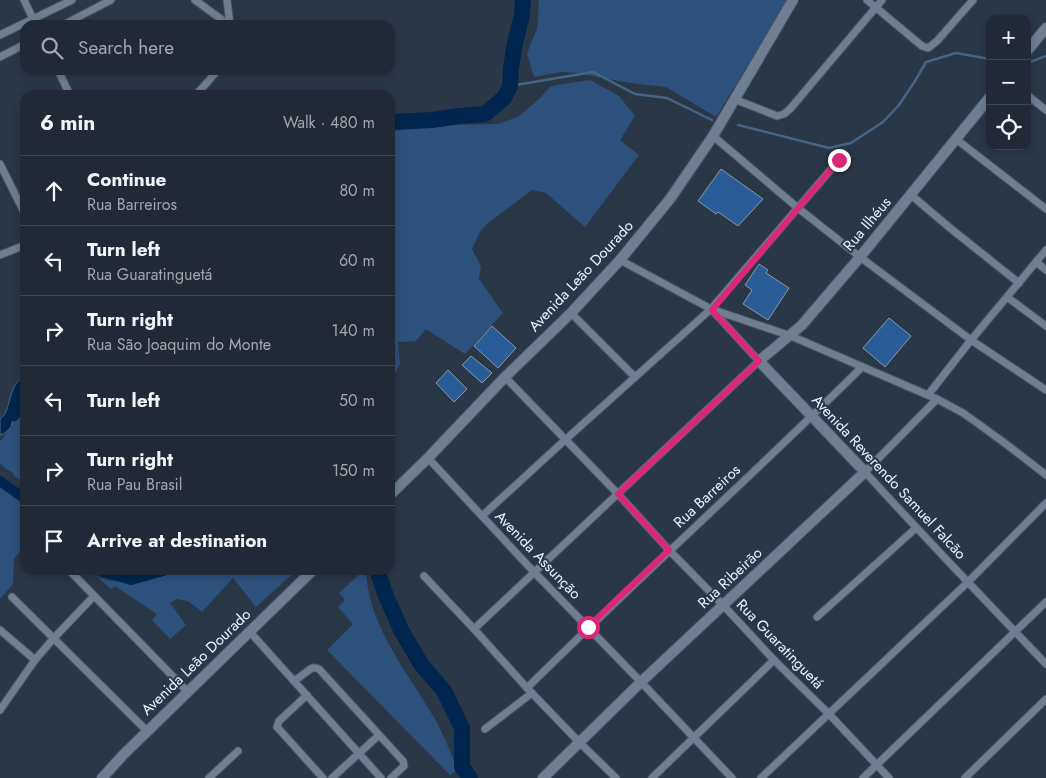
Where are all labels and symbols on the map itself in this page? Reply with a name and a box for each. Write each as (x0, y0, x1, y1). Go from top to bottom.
route end (828, 149, 851, 172)
street label: Rua Ilhéus (838, 192, 896, 256)
street label: Avenida Leão Dourado (523, 215, 639, 337)
street label: Avenida Reverendo Samuel Falcão (807, 390, 971, 564)
street label: Rua Barreiros (669, 459, 745, 533)
street label: Avenida Assunção (490, 506, 586, 604)
street label: Rua Ribeirão (693, 542, 767, 614)
street label: Rua Guaratinguetá (731, 594, 829, 694)
street label: Avenida Leão Dourado (136, 604, 256, 720)
route start (577, 616, 600, 639)

